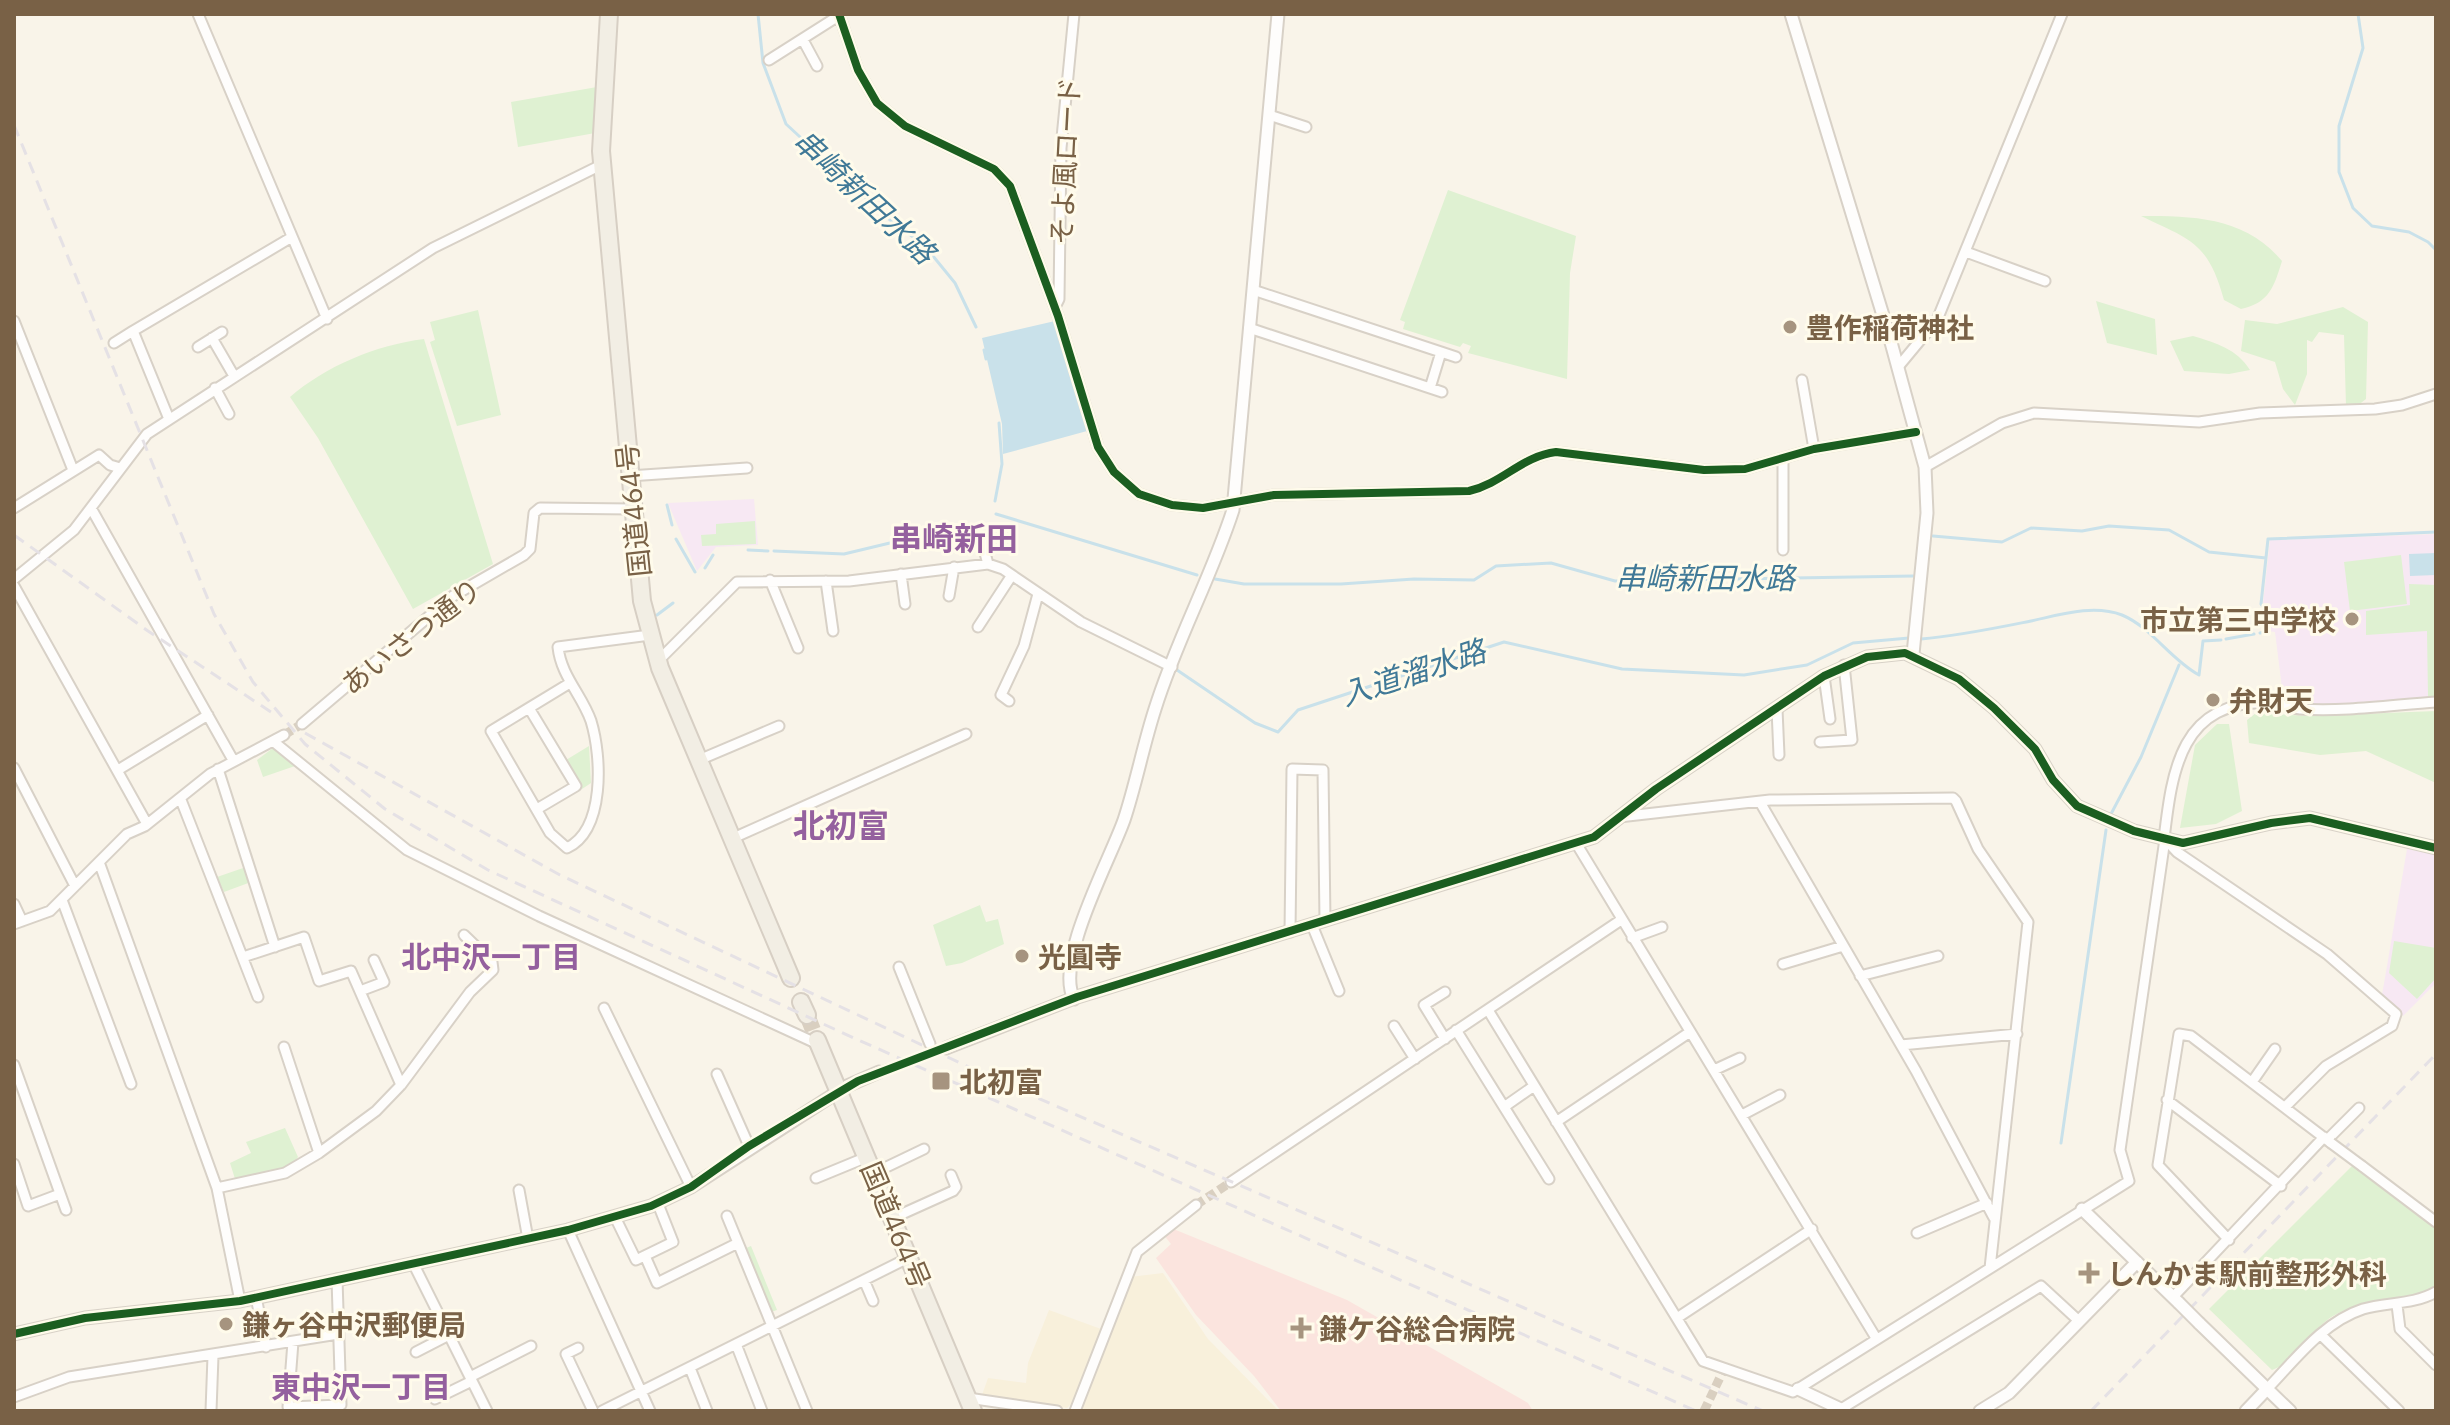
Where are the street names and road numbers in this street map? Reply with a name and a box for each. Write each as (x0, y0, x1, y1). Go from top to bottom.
street label: そよ風ロード (1042, 76, 1088, 246)
street label: 国道464号 (608, 441, 658, 579)
street label: あいさつ通り (333, 570, 489, 702)
street label: 国道464号 (853, 1156, 939, 1294)

